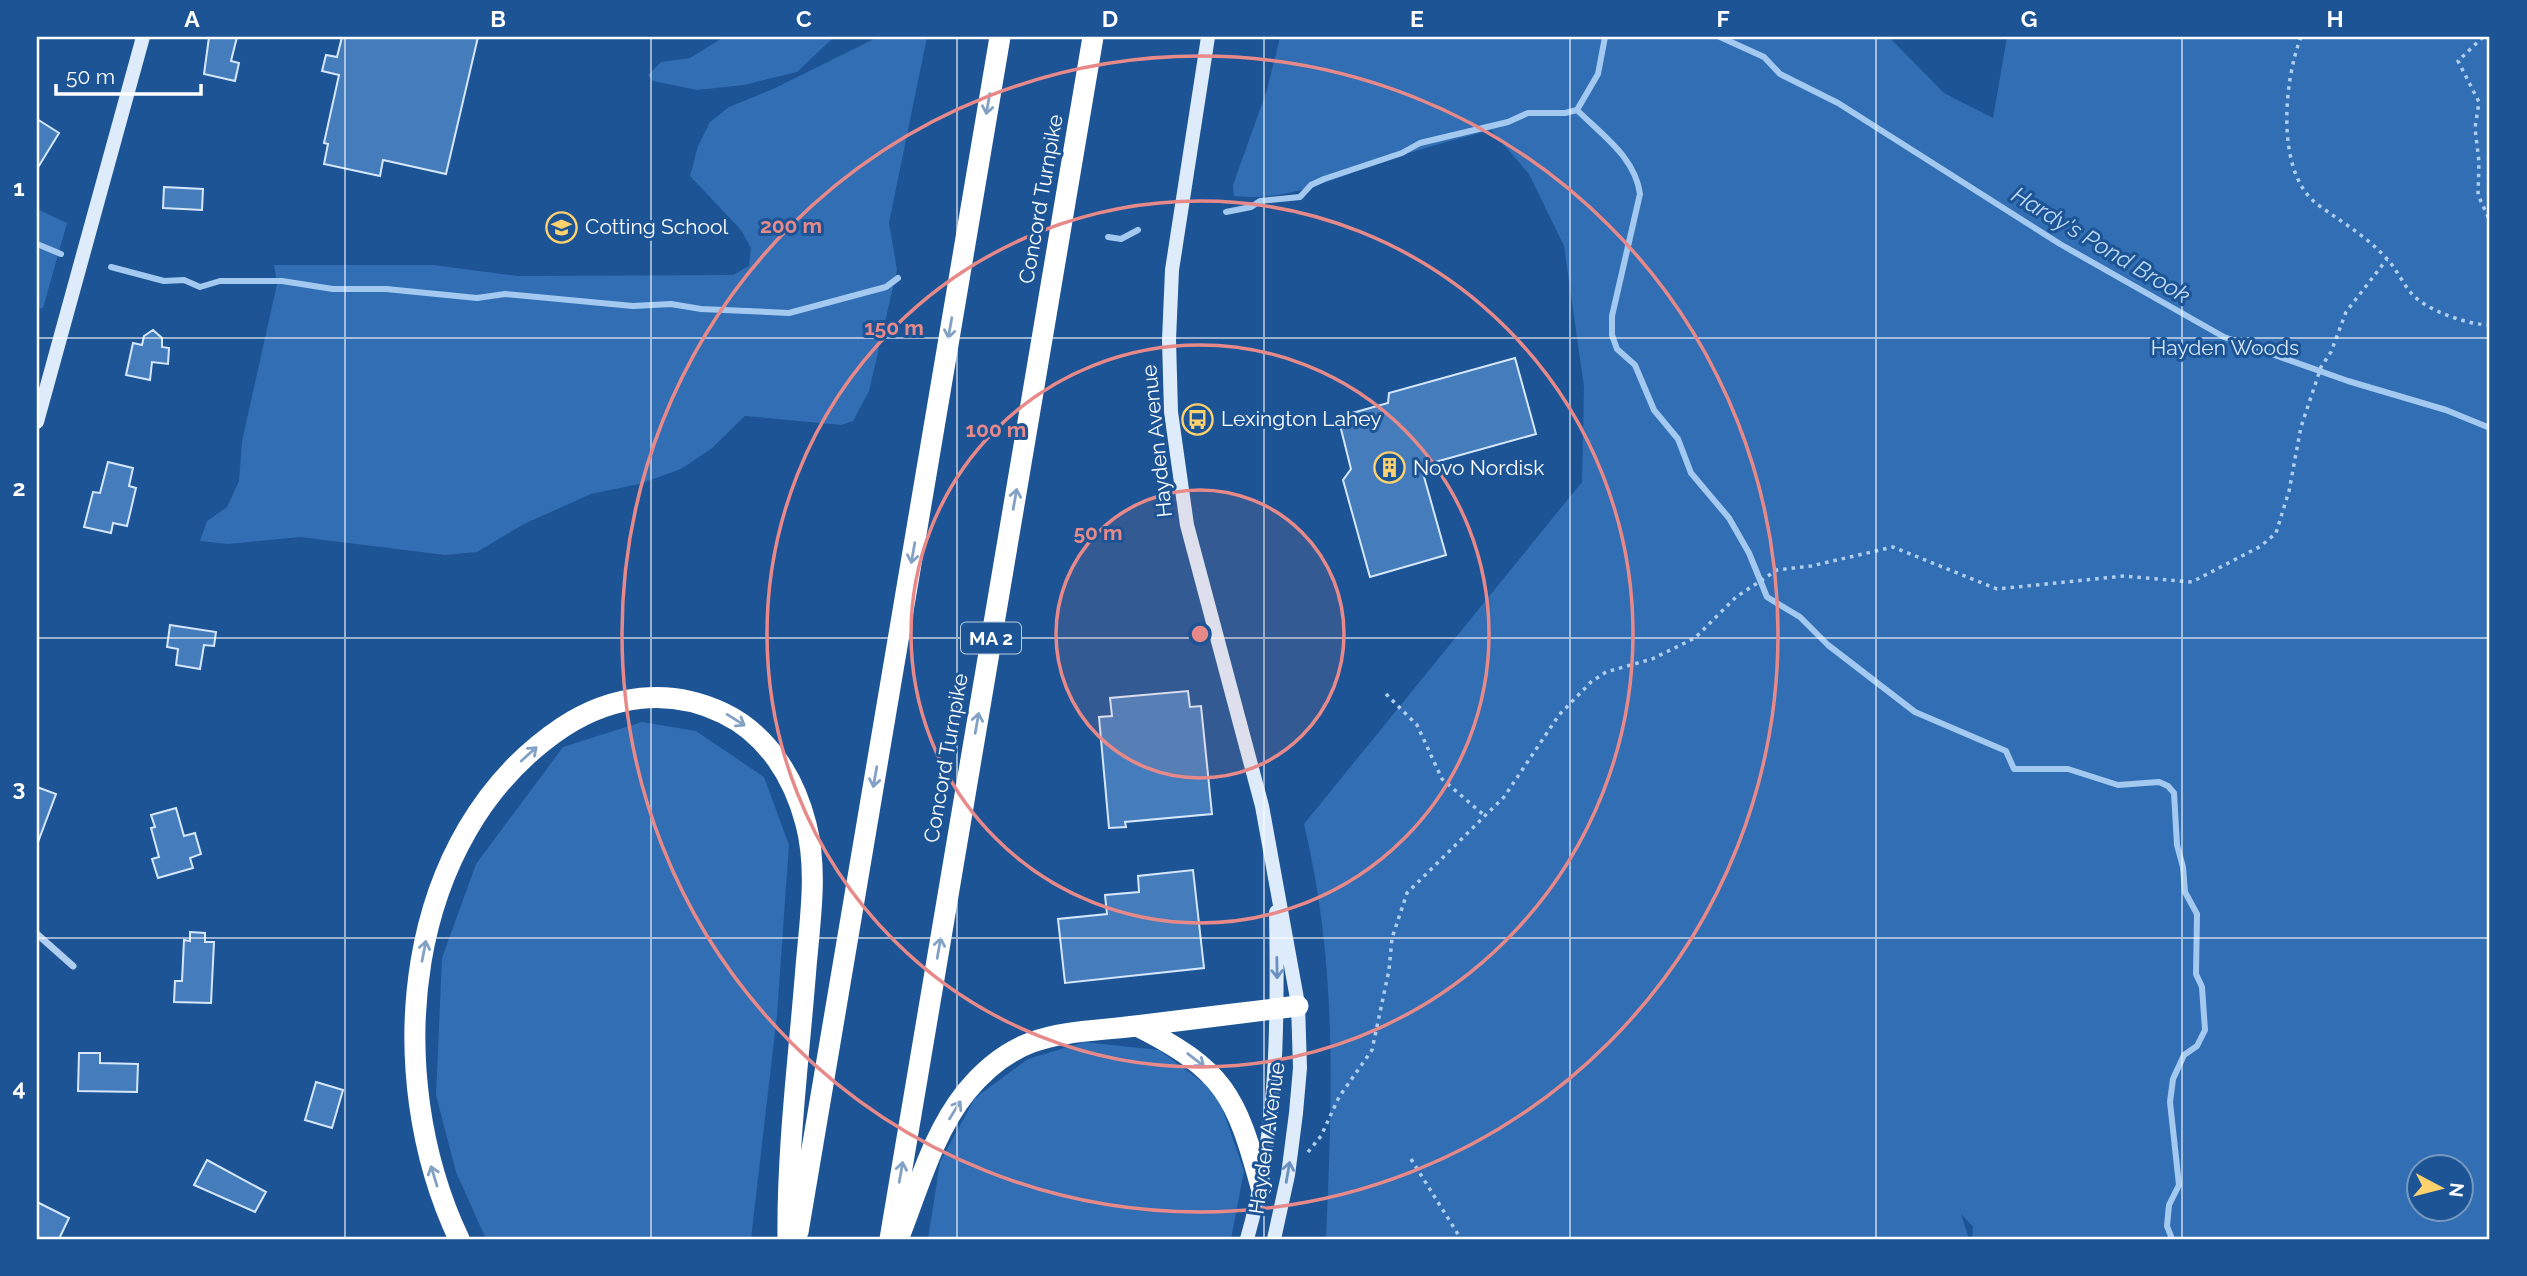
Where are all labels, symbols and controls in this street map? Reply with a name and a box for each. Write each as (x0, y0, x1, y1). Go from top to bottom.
text: A (184, 5, 200, 32)
text: B (490, 5, 506, 32)
text: C (796, 5, 812, 32)
text: D (1102, 5, 1118, 32)
text: E (1410, 5, 1424, 32)
text: F (1716, 5, 1730, 32)
text: G (2021, 5, 2037, 32)
text: H (2326, 5, 2344, 32)
scale bar (56, 52, 201, 96)
text: 50 m (66, 64, 115, 89)
one-way arrow (981, 92, 994, 115)
street label: Concord Turnpike (1013, 112, 1068, 286)
text: 1 (13, 174, 25, 201)
water label: Hardy's Pond Brook (2007, 181, 2195, 309)
school or university icon: Cotting School (545, 210, 579, 244)
text: 200 m (760, 213, 822, 238)
place label: Cotting School (585, 214, 728, 239)
text: 150 m (864, 315, 924, 340)
one-way arrow (943, 316, 956, 339)
park label: Hayden Woods (2151, 335, 2299, 360)
street label: Hayden Avenue (1136, 363, 1177, 519)
bus stop icon: Lexington Lahey (1181, 402, 1215, 436)
place label: Lexington Lahey (1221, 406, 1382, 431)
text: 100 m (966, 417, 1026, 442)
building icon: Novo Nordisk (1373, 451, 1407, 485)
place label: Novo Nordisk (1413, 455, 1544, 480)
text: 2 (13, 474, 25, 501)
one-way arrow (1009, 488, 1022, 511)
text: 50 m (1073, 520, 1123, 545)
one-way arrow (906, 541, 919, 564)
road number: MA 2 (961, 622, 1021, 653)
centre of rings (1188, 622, 1212, 646)
street label: Concord Turnpike (918, 671, 973, 845)
one-way arrow (971, 712, 984, 735)
one-way arrow (725, 714, 745, 728)
one-way arrow (520, 746, 538, 762)
one-way arrow (868, 765, 881, 788)
text: 3 (13, 774, 25, 801)
one-way arrow (933, 937, 946, 960)
one-way arrow (418, 940, 431, 963)
one-way arrow (1270, 957, 1283, 980)
one-way arrow (1186, 1053, 1205, 1068)
street label: Hayden Avenue (1243, 1060, 1290, 1216)
text: 4 (12, 1074, 26, 1101)
one-way arrow (948, 1100, 962, 1120)
north arrow (2404, 1154, 2474, 1224)
one-way arrow (895, 1161, 908, 1184)
one-way arrow (1282, 1162, 1295, 1184)
one-way arrow (427, 1165, 440, 1187)
text: N (2445, 1182, 2469, 1199)

